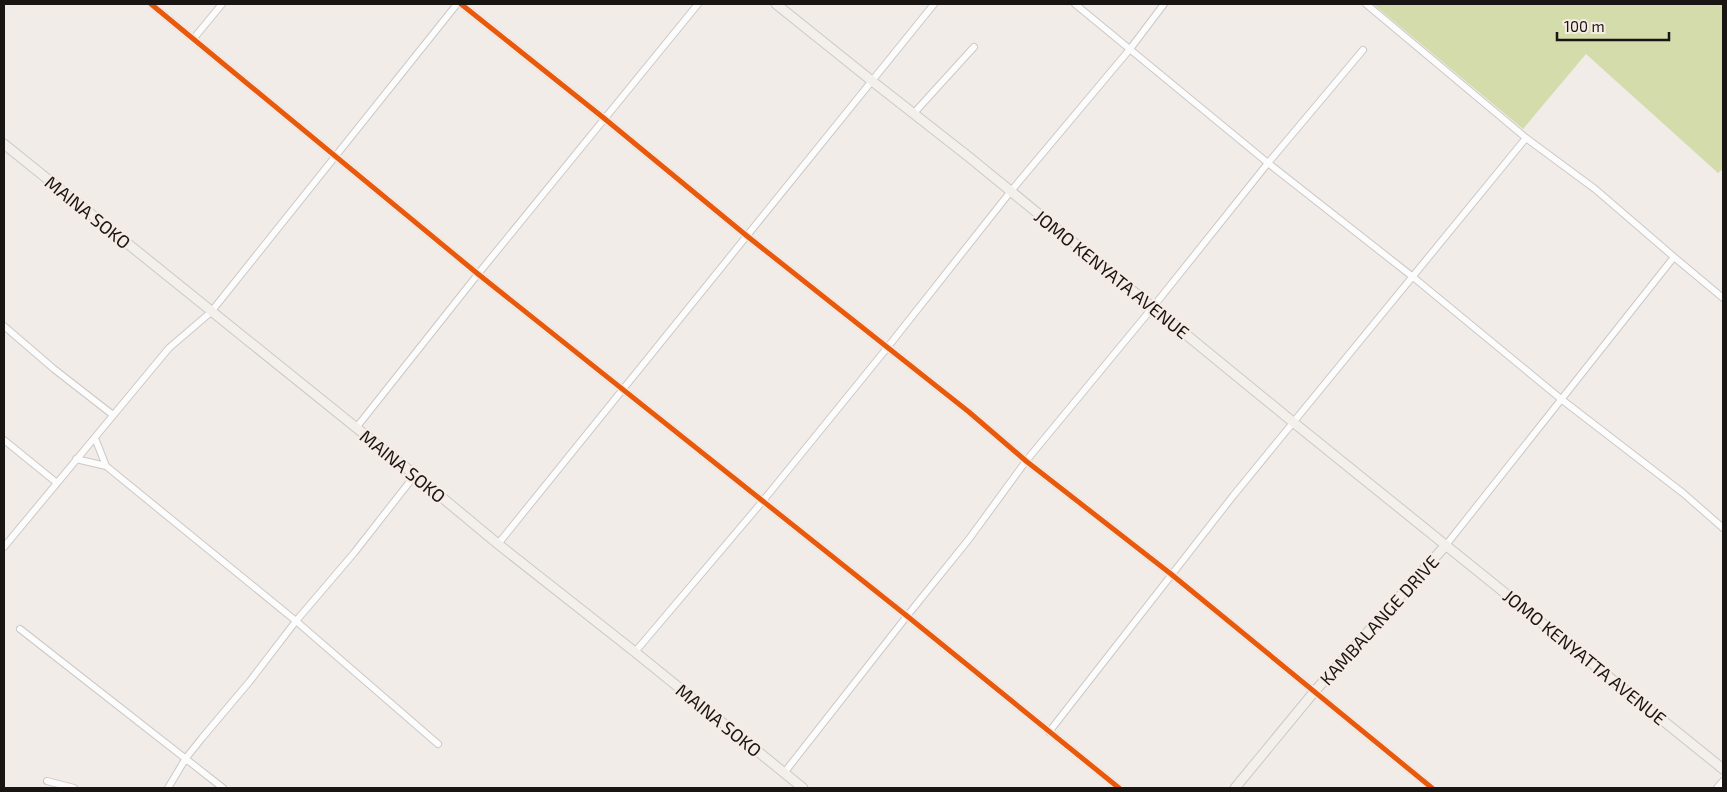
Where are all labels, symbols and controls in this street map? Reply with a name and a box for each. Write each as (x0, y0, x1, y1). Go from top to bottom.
scale bar (1557, 10, 1670, 42)
text: 100 m (1564, 17, 1605, 35)
street label: MAINA SOKO (41, 171, 135, 253)
street label: JOMO KENYATA AVENUE (1030, 205, 1194, 343)
street label: MAINA SOKO (356, 425, 450, 507)
street label: KAMBALANGE DRIVE (1315, 550, 1443, 690)
street label: JOMO KENYATTA AVENUE (1499, 584, 1671, 730)
street label: MAINA SOKO (672, 679, 766, 761)

